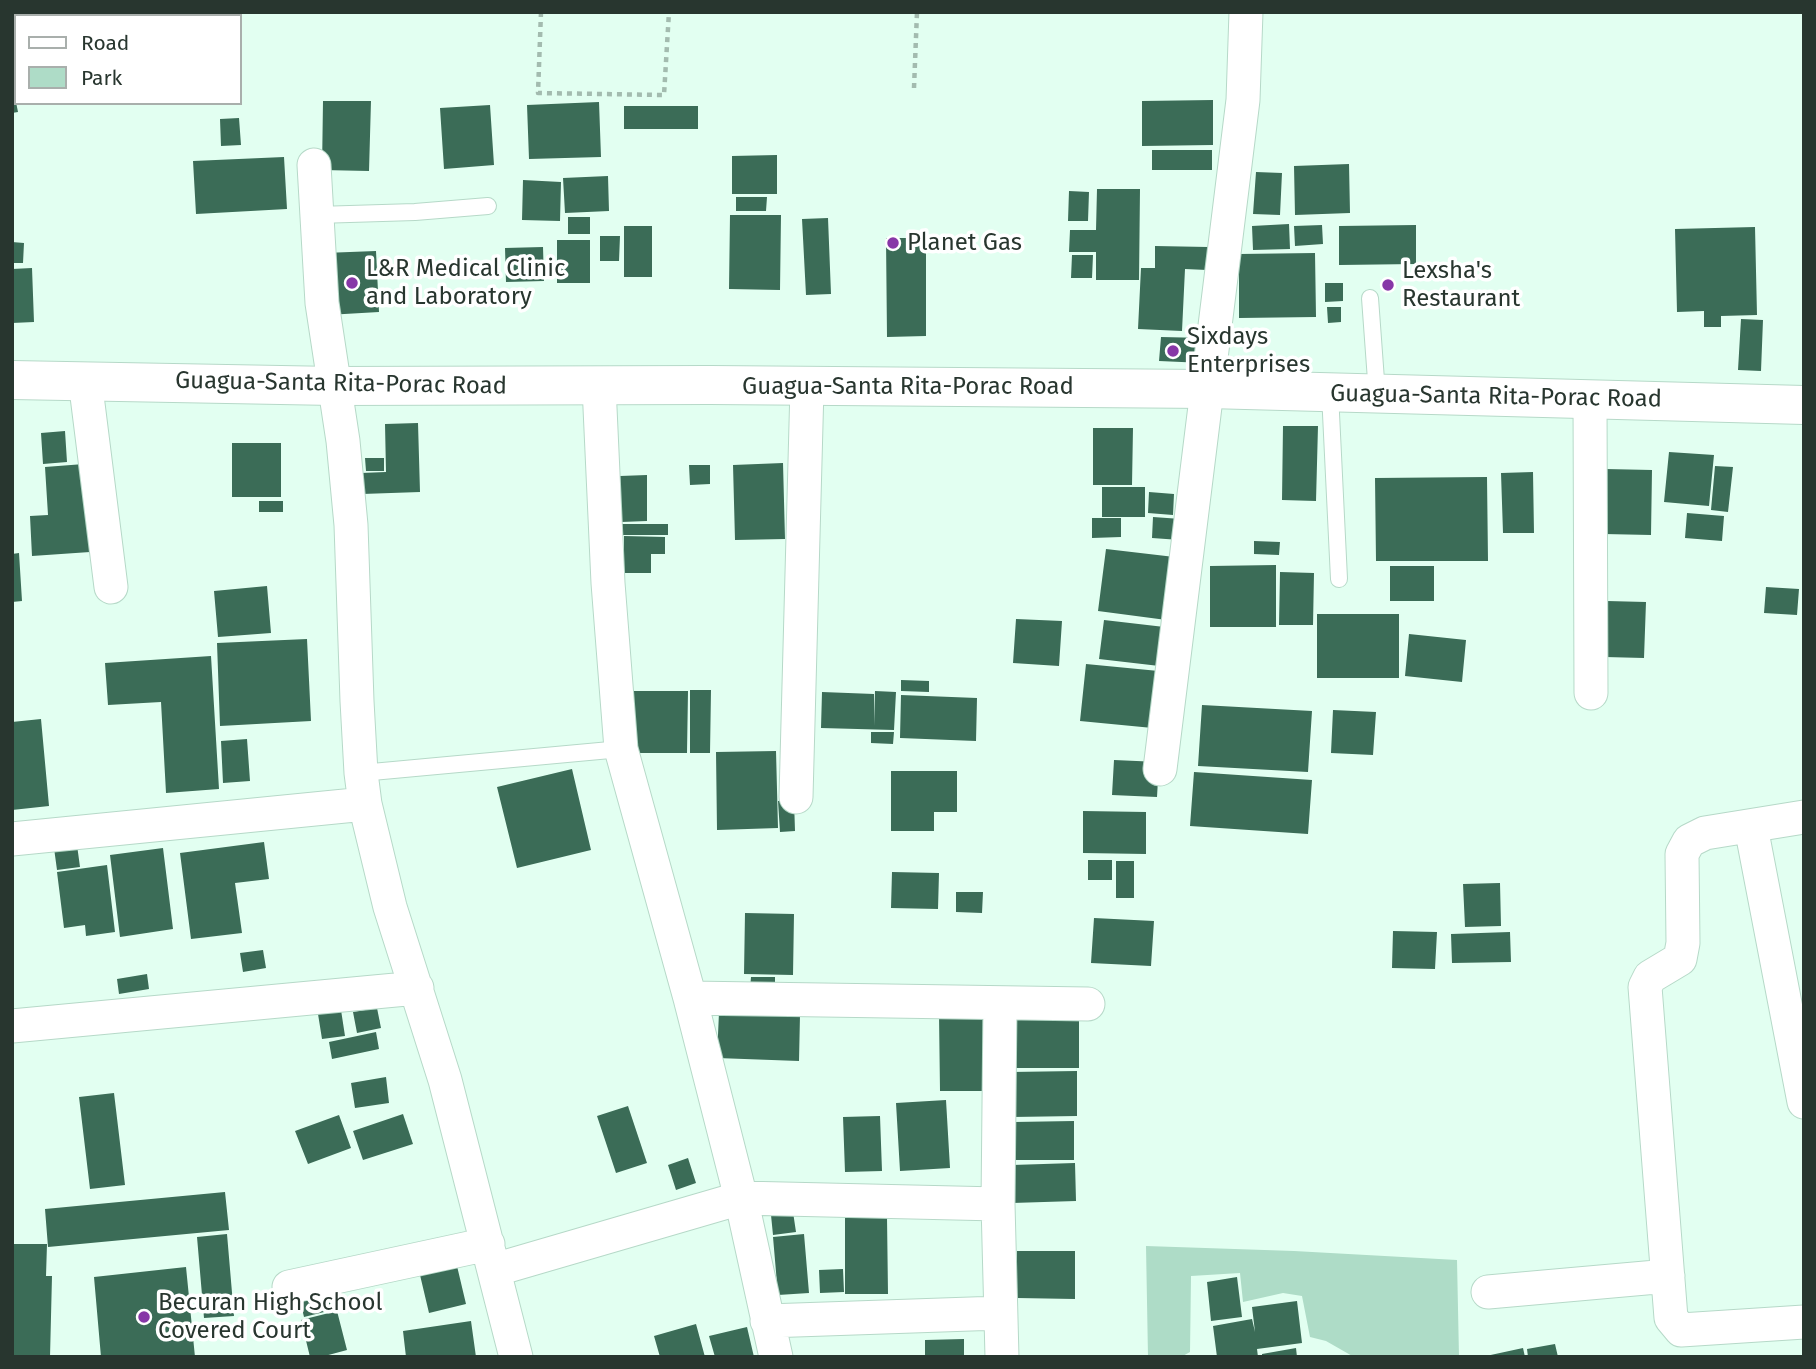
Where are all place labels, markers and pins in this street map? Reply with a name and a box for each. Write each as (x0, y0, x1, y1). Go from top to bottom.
place label: Planet Gas (907, 229, 1022, 257)
marker: Planet Gas (885, 235, 901, 251)
place label: L&R Medical Clinic and Laboratory (366, 255, 565, 311)
place label: Lexsha's Restaurant (1402, 257, 1520, 313)
marker: L&R Medical Clinic and Laboratory (344, 275, 360, 291)
marker: Lexsha's Restaurant (1380, 277, 1396, 293)
place label: Sixdays Enterprises (1187, 323, 1310, 379)
marker: Sixdays Enterprises (1165, 343, 1181, 359)
place label: Becuran High School Covered Court (158, 1289, 382, 1345)
marker: Becuran High School Covered Court (136, 1309, 152, 1325)

